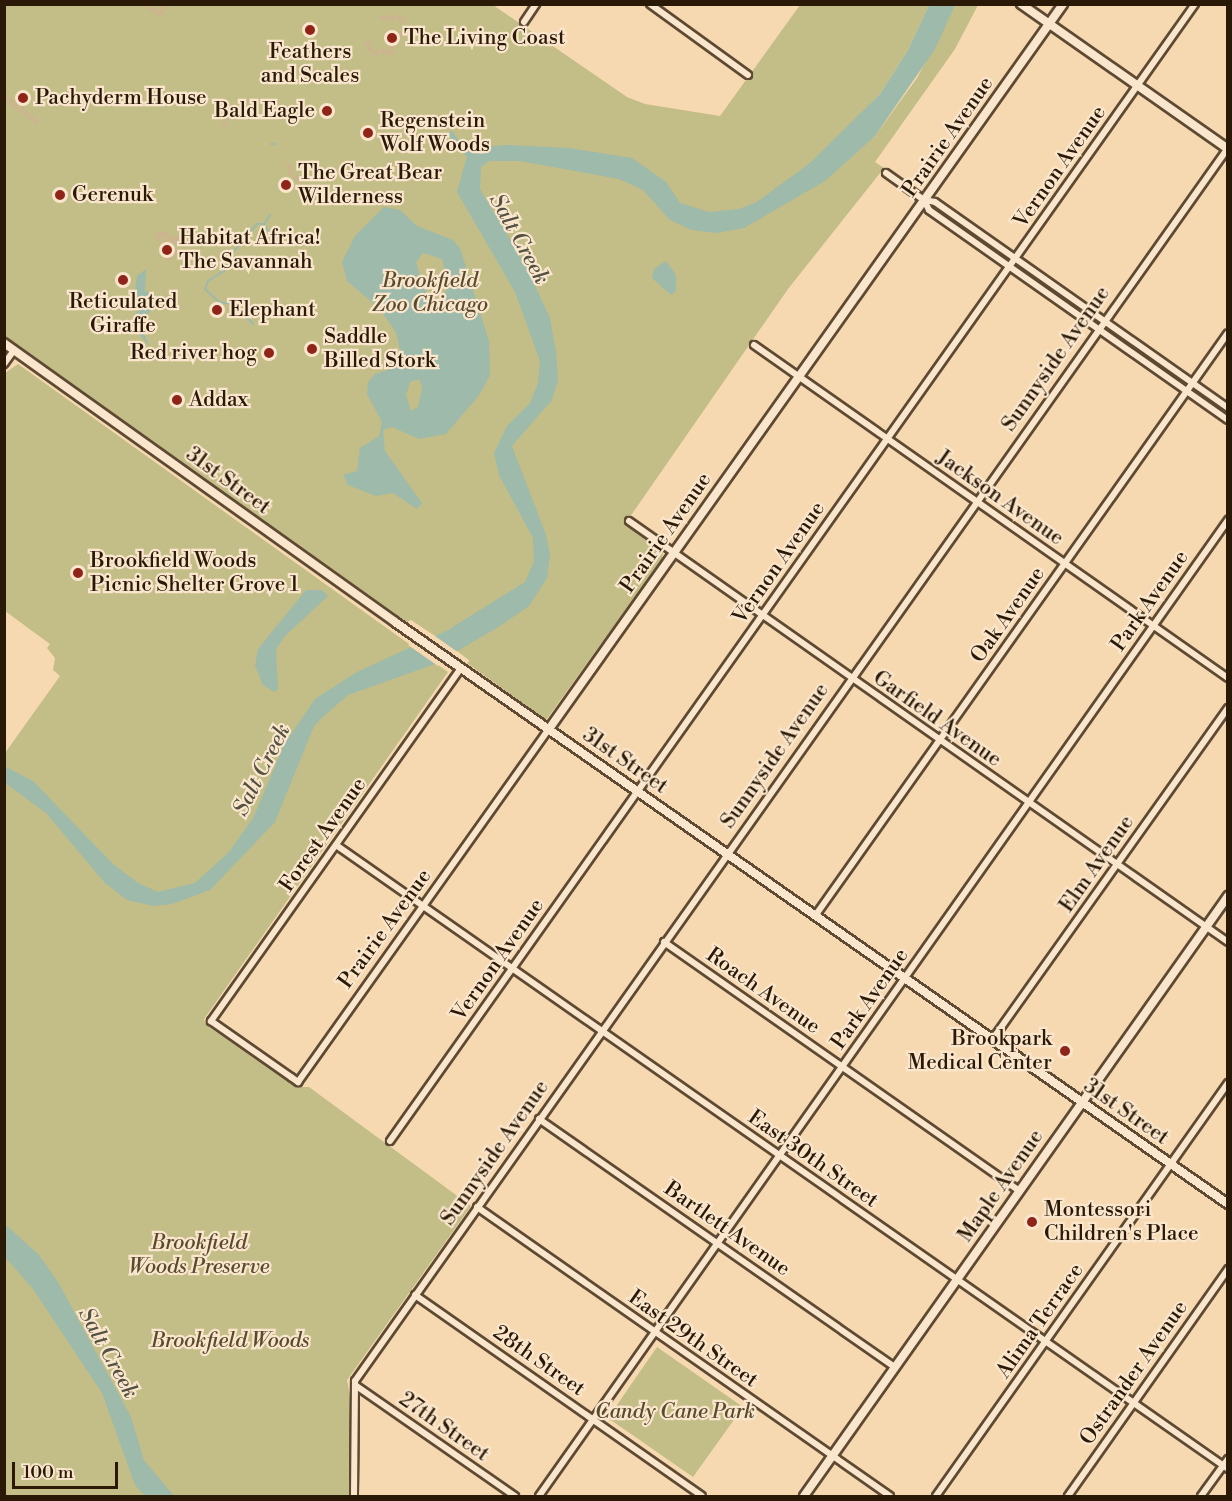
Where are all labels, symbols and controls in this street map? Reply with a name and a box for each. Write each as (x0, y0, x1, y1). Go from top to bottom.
marker: Feathers and Scales (303, 23, 317, 37)
place label: The Living Coast (404, 25, 565, 51)
marker: The Living Coast (385, 31, 399, 45)
place label: Feathers and Scales (261, 39, 359, 89)
street label: Prairie Avenue (897, 72, 999, 202)
place label: Pachyderm House (35, 85, 207, 111)
marker: Pachyderm House (16, 91, 30, 105)
place label: Bald Eagle (214, 98, 315, 124)
street label: Vernon Avenue (1008, 101, 1112, 233)
marker: Bald Eagle (320, 104, 334, 118)
place label: Regenstein Wolf Woods (380, 108, 490, 158)
marker: Regenstein Wolf Woods (361, 126, 375, 140)
place label: The Great Bear Wilderness (298, 160, 442, 210)
marker: The Great Bear Wilderness (279, 178, 293, 192)
place label: Gerenuk (72, 182, 153, 208)
marker: Gerenuk (53, 188, 67, 202)
water label: Salt Creek (483, 189, 555, 289)
place label: Habitat Africa! The Savannah (179, 225, 320, 275)
marker: Habitat Africa! The Savannah (160, 243, 174, 257)
park label: Brookfield Zoo Chicago (372, 268, 488, 318)
marker: Reticulated Giraffe (116, 273, 130, 287)
street label: Sunnyside Avenue (997, 282, 1115, 436)
place label: Reticulated Giraffe (69, 289, 177, 339)
place label: Elephant (229, 297, 316, 323)
marker: Elephant (210, 303, 224, 317)
place label: Saddle Billed Stork (324, 324, 436, 374)
place label: Red river hog (130, 340, 257, 366)
marker: Saddle Billed Stork (305, 342, 319, 356)
marker: Red river hog (262, 346, 276, 360)
place label: Addax (189, 387, 248, 413)
marker: Addax (170, 393, 184, 407)
street label: 31st Street (181, 442, 275, 520)
street label: Jackson Avenue (932, 445, 1068, 551)
street label: Prairie Avenue (615, 468, 717, 598)
street label: Vernon Avenue (727, 497, 831, 629)
street label: Park Avenue (1106, 546, 1194, 656)
place label: Brookfield Woods Picnic Shelter Grove 1 (90, 548, 299, 598)
street label: Oak Avenue (966, 562, 1050, 668)
marker: Brookfield Woods Picnic Shelter Grove 1 (71, 566, 85, 580)
street label: Garfield Avenue (868, 665, 1006, 773)
street label: Sunnyside Avenue (716, 679, 834, 833)
water label: Salt Creek (228, 720, 296, 820)
street label: 31st Street (578, 722, 672, 800)
street label: Forest Avenue (274, 773, 372, 897)
street label: Elm Avenue (1054, 811, 1140, 917)
street label: Prairie Avenue (333, 864, 437, 994)
street label: Vernon Avenue (446, 894, 550, 1026)
street label: Roach Avenue (701, 942, 825, 1040)
street label: Park Avenue (826, 944, 914, 1054)
place label: Brookpark Medical Center (908, 1026, 1052, 1076)
marker: Brookpark Medical Center (1056, 1042, 1074, 1060)
street label: 31st Street (1079, 1073, 1173, 1151)
street label: Sunnyside Avenue (436, 1076, 554, 1230)
street label: East 30th Street (743, 1105, 883, 1213)
street label: Maple Avenue (953, 1125, 1049, 1247)
street label: Bartlett Avenue (659, 1176, 795, 1282)
place label: Montessori Children's Place (1044, 1197, 1199, 1247)
marker: Montessori Children's Place (1025, 1215, 1039, 1229)
park label: Brookfield Woods Preserve (129, 1230, 269, 1280)
street label: Alima Terrace (991, 1259, 1089, 1383)
street label: East 29th Street (623, 1285, 763, 1393)
street label: Ostrander Avenue (1075, 1296, 1193, 1450)
water label: Salt Creek (72, 1303, 144, 1403)
street label: 28th Street (488, 1320, 590, 1402)
park label: Brookfield Woods (151, 1328, 309, 1354)
street label: 27th Street (394, 1387, 494, 1467)
park label: Candy Cane Park (595, 1399, 755, 1425)
scale bar (15, 1450, 122, 1488)
text: 100 m (23, 1461, 74, 1484)

